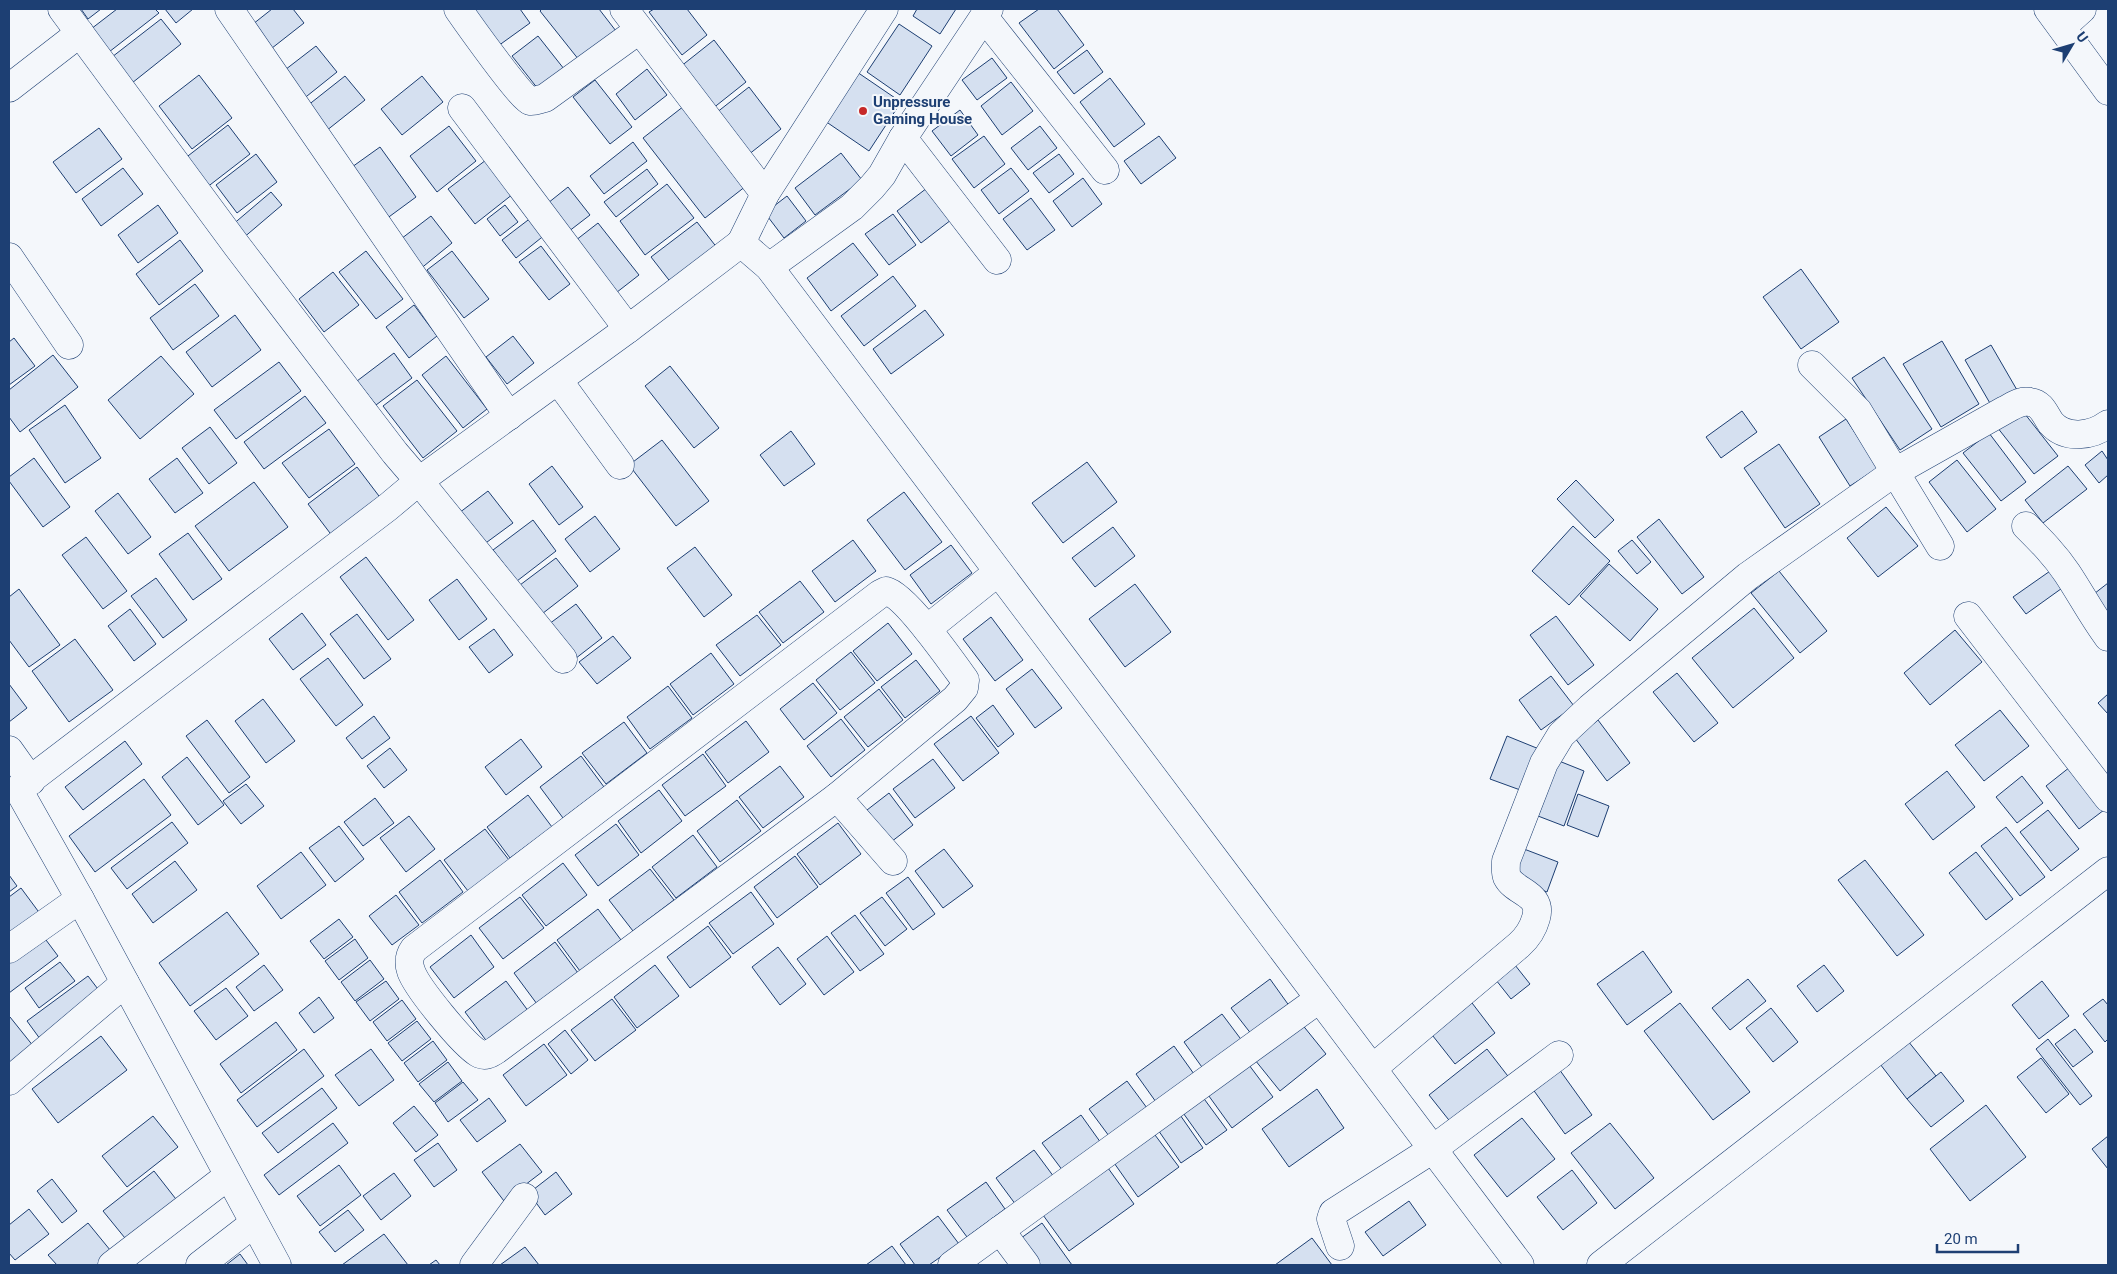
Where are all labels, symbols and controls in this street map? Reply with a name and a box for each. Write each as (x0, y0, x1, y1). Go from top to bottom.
north arrow (2047, 20, 2097, 70)
text: U (2073, 28, 2091, 46)
place label: Unpressure Gaming House (873, 93, 972, 128)
marker: Unpressure Gaming House (857, 105, 869, 117)
scale bar (1937, 1222, 2018, 1254)
text: 20 m (1944, 1230, 1978, 1248)

